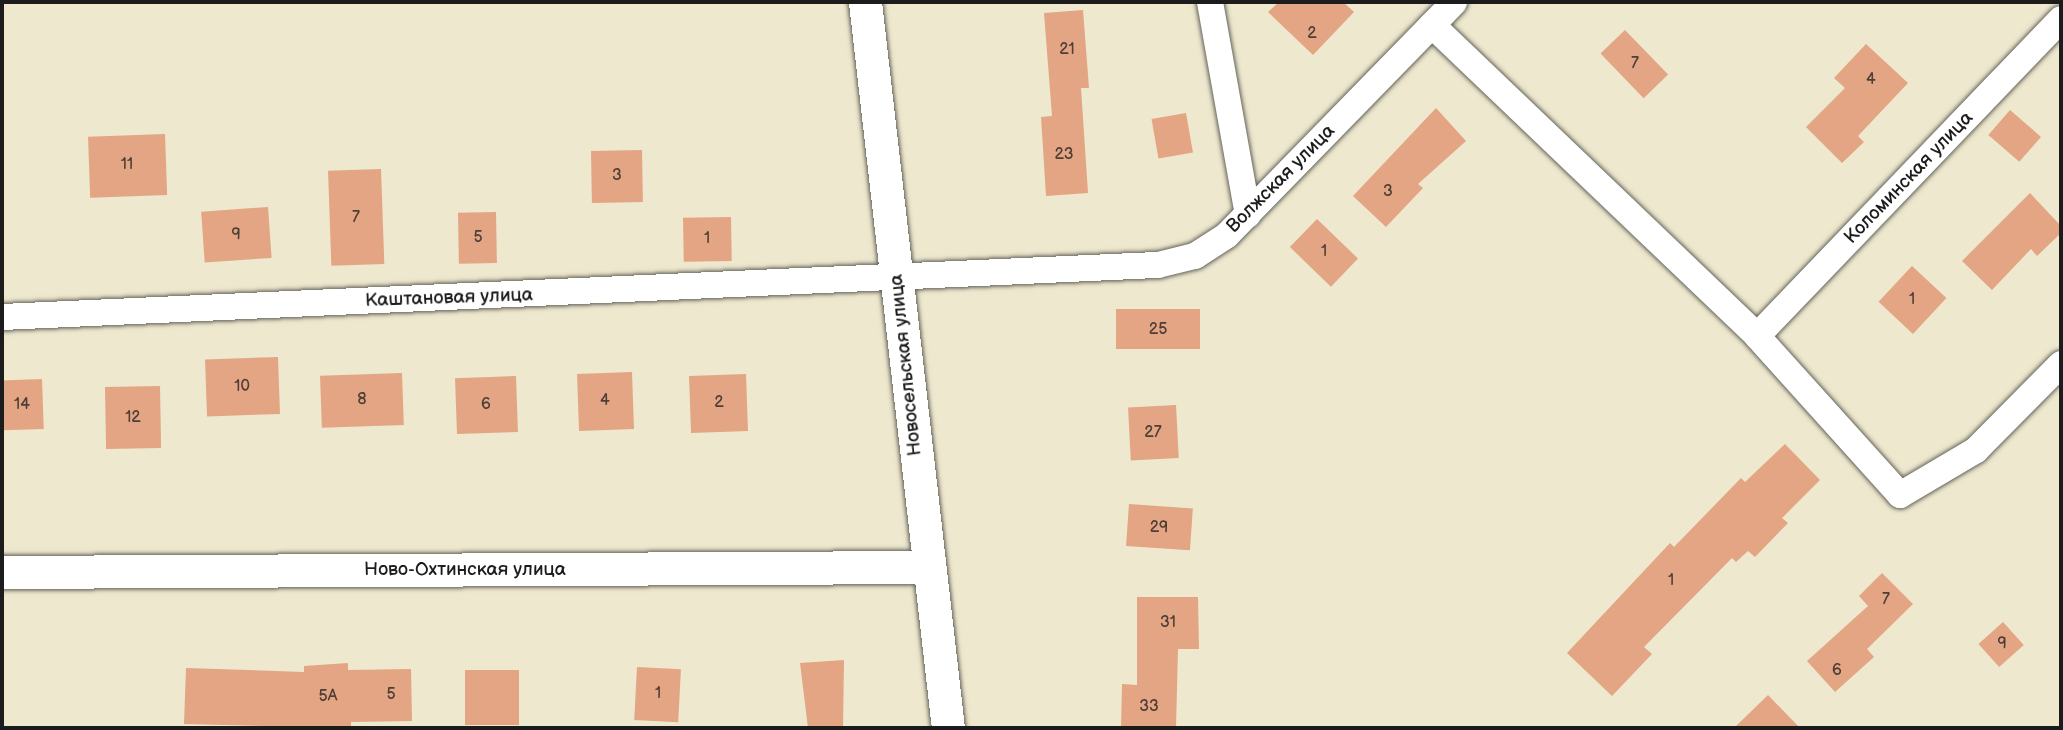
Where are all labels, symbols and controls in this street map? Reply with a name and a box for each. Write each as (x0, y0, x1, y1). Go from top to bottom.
house number: 2 (1307, 24, 1317, 44)
house number: 21 (1059, 40, 1075, 60)
house number: 7 (1631, 54, 1639, 74)
house number: 4 (1866, 70, 1876, 90)
street label: Коломинская улица (1840, 107, 1978, 249)
street label: Волжская улица (1222, 120, 1340, 238)
house number: 23 (1055, 145, 1073, 165)
house number: 11 (121, 155, 133, 175)
house number: 3 (612, 166, 622, 186)
house number: 3 (1383, 182, 1393, 202)
house number: 7 (352, 208, 360, 228)
house number: 9 (231, 225, 241, 245)
house number: 5 (473, 228, 483, 248)
house number: 1 (704, 229, 710, 249)
house number: 1 (1321, 242, 1327, 262)
street label: Новосельская улица (885, 273, 927, 457)
street label: Каштановая улица (365, 284, 533, 312)
house number: 1 (1909, 290, 1915, 310)
house number: 25 (1149, 320, 1167, 340)
house number: 10 (234, 377, 250, 397)
house number: 8 (357, 390, 367, 410)
house number: 4 (600, 391, 610, 411)
house number: 2 (714, 393, 724, 413)
house number: 14 (14, 395, 30, 415)
house number: 6 (481, 395, 491, 415)
house number: 12 (125, 408, 141, 428)
house number: 27 (1144, 423, 1162, 443)
house number: 29 (1150, 518, 1168, 538)
street label: Ново-Охтинская улица (364, 559, 566, 581)
house number: 1 (1668, 571, 1674, 591)
house number: 7 (1882, 590, 1890, 610)
house number: 31 (1160, 613, 1176, 633)
house number: 9 (1997, 634, 2007, 654)
house number: 6 (1832, 661, 1842, 681)
house number: 1 (655, 684, 661, 704)
house number: 5 (386, 685, 396, 705)
house number: 5А (319, 687, 337, 707)
house number: 33 (1139, 697, 1159, 717)

